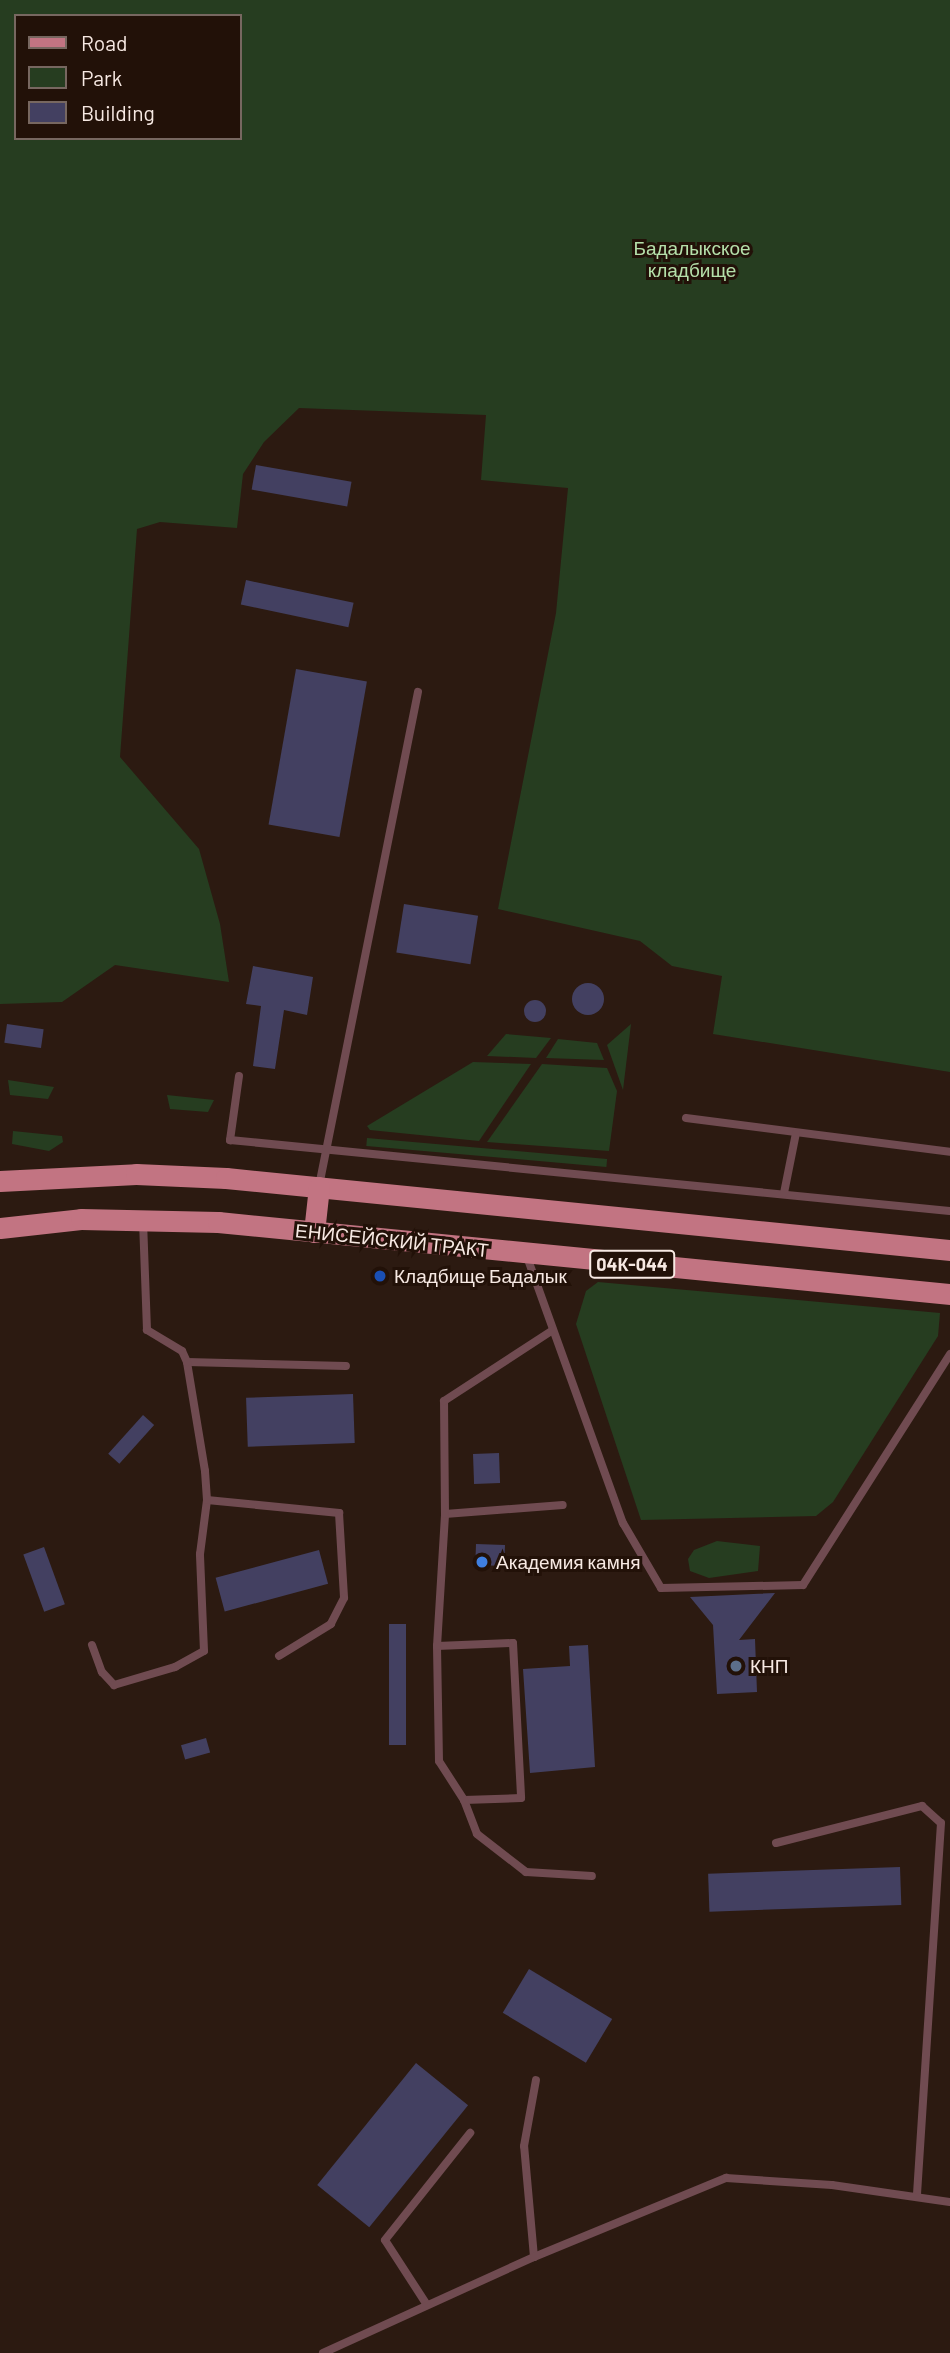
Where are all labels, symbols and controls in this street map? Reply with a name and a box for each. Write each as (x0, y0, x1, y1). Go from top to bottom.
legend (14, 14, 242, 140)
text: Road (81, 30, 127, 55)
text: Park (81, 65, 122, 90)
text: Building (81, 100, 155, 125)
park label: Бадалыкское кладбище (633, 237, 751, 281)
street label: ЕНИСЕЙСКИЙ ТРАКТ (294, 1219, 490, 1261)
road number: 04К-044 (588, 1250, 676, 1279)
place label: Кладбище Бадалык (394, 1265, 567, 1287)
marker: Кладбище Бадалык (372, 1268, 388, 1284)
place label: Академия камня (496, 1551, 641, 1573)
marker: Академия камня (474, 1554, 490, 1570)
place label: КНП (750, 1655, 788, 1677)
marker: КНП (728, 1658, 744, 1674)

